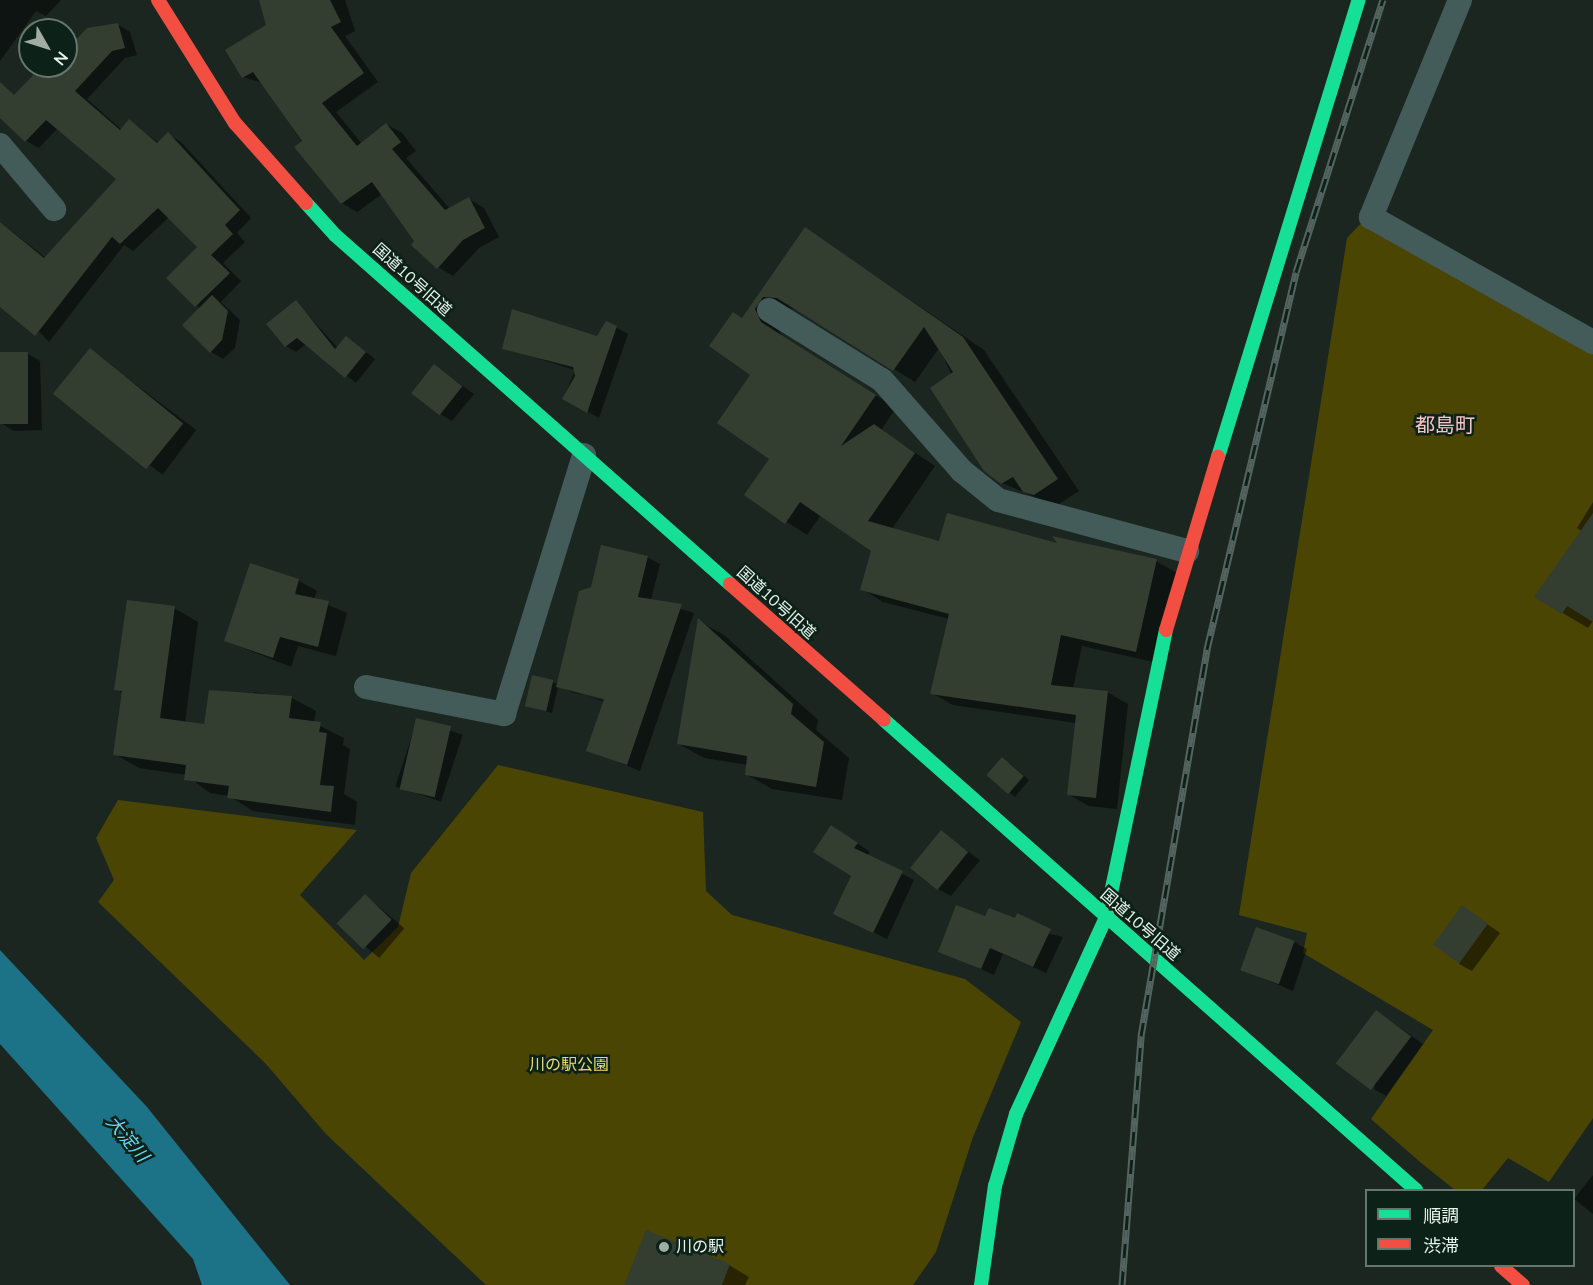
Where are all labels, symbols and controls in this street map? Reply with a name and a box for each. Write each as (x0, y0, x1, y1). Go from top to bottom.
north arrow (18, 18, 78, 78)
text: N (48, 46, 73, 70)
street label: 国道10号旧道 (369, 240, 455, 320)
district label: 都島町 (1415, 413, 1475, 437)
street label: 国道10号旧道 (733, 563, 819, 643)
street label: 国道10号旧道 (1096, 885, 1184, 965)
park label: 川の駅公園 (529, 1055, 609, 1075)
water label: 大淀川 (101, 1111, 153, 1167)
legend (1365, 1189, 1575, 1267)
text: 順調 (1423, 1204, 1459, 1228)
text: 渋滞 (1423, 1234, 1459, 1258)
place label: 川の駅 (676, 1237, 724, 1257)
marker: 川の駅 (657, 1240, 671, 1254)

